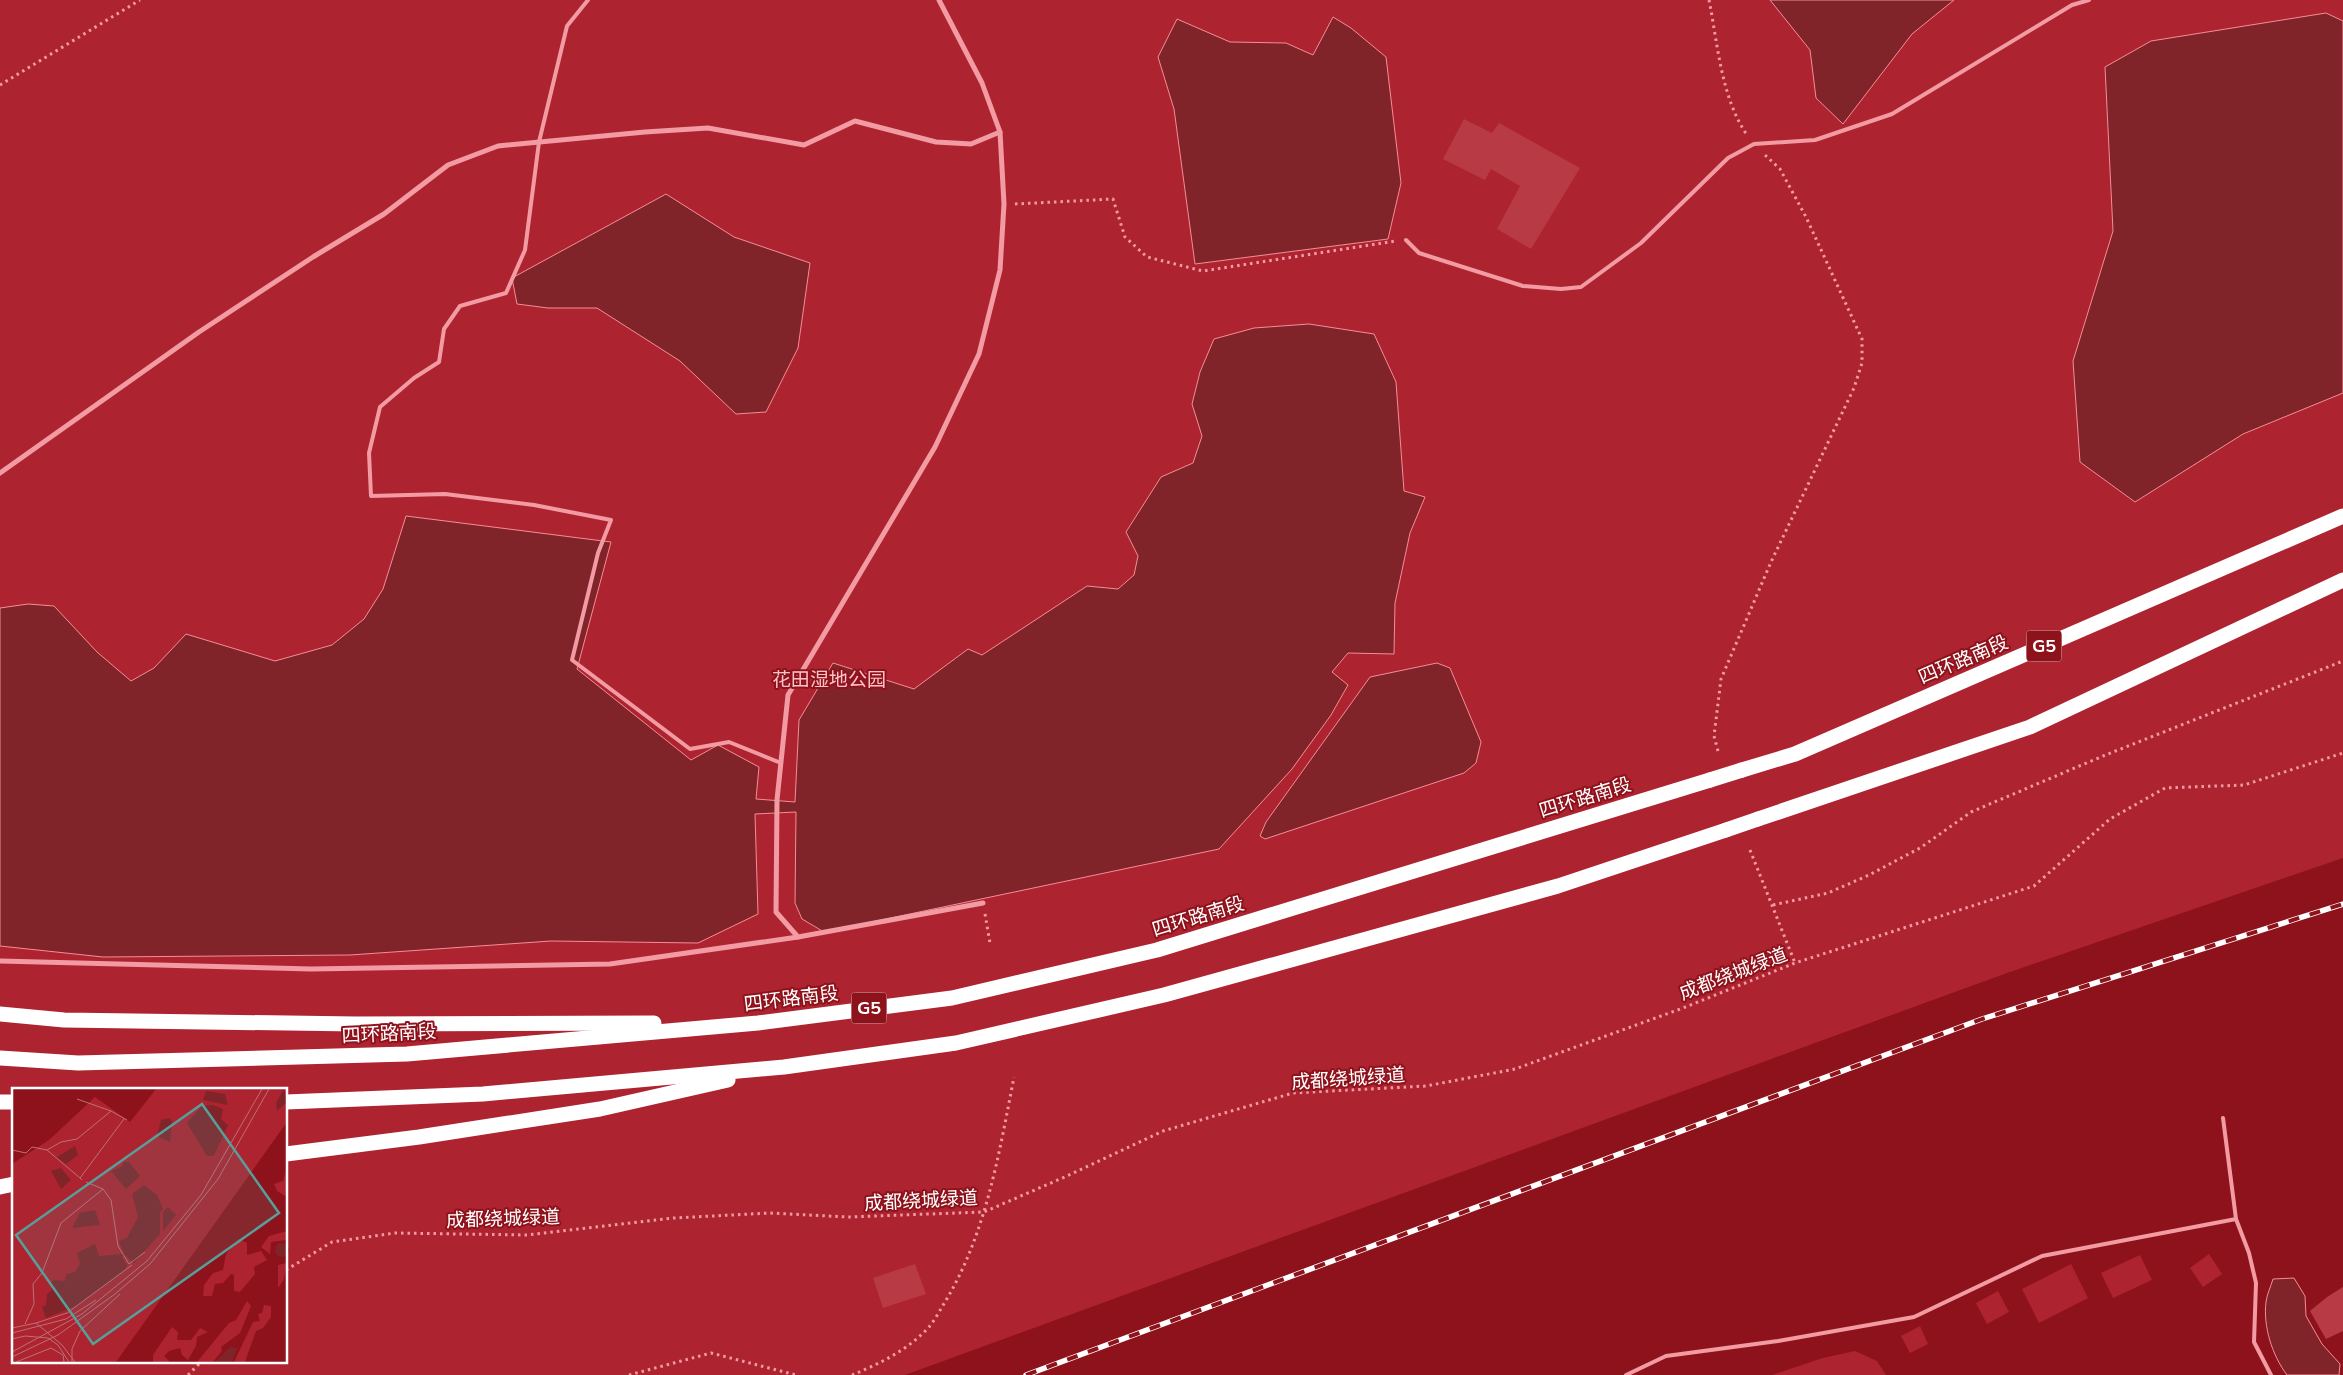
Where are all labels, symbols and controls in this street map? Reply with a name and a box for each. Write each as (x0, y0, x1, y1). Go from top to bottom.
street label: 四环路南段 (1915, 629, 2011, 689)
road number: G5 (2026, 630, 2062, 661)
park label: 花田湿地公园 (772, 667, 886, 691)
street label: 四环路南段 (1536, 772, 1634, 822)
street label: 四环路南段 (1149, 891, 1247, 941)
street label: 成都绕城绿道 (1675, 941, 1791, 1005)
street label: 四环路南段 (742, 980, 840, 1016)
road number: G5 (852, 992, 886, 1024)
street label: 四环路南段 (341, 1019, 437, 1047)
street label: 成都绕城绿道 (1290, 1062, 1406, 1094)
inset map (12, 1088, 288, 1362)
street label: 成都绕城绿道 (863, 1185, 979, 1215)
street label: 成都绕城绿道 (446, 1204, 560, 1232)

